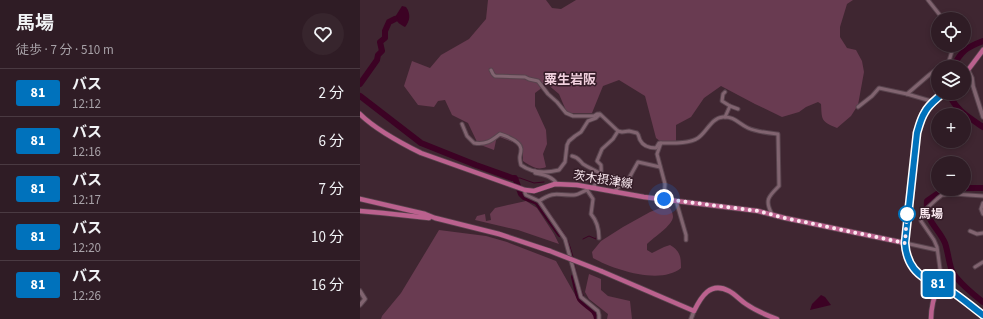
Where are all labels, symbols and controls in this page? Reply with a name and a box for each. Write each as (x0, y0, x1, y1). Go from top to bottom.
text: 馬場 (16, 10, 54, 37)
map controls (931, 12, 971, 196)
button: locate (931, 12, 971, 52)
button: heart (302, 13, 344, 55)
text: 徒歩 · 7 分 · 510 m (16, 41, 114, 59)
button: layers (931, 60, 971, 100)
district label: 粟生岩阪 (544, 71, 596, 89)
text: バス (72, 74, 102, 95)
text: 81 (31, 83, 45, 103)
text: 2 分 (319, 83, 344, 104)
text: 12:12 (72, 95, 101, 113)
button: + (931, 108, 971, 148)
text: バス (72, 122, 102, 143)
text: 81 (31, 131, 45, 151)
text: 6 分 (319, 131, 344, 152)
text: 12:16 (72, 143, 101, 161)
button: − (931, 156, 971, 196)
street label: 茨木摂津線 (572, 167, 634, 193)
text: バス (72, 170, 102, 191)
text: 81 (31, 179, 45, 199)
text: 7 分 (319, 179, 344, 200)
your location (654, 189, 674, 209)
text: 12:17 (72, 191, 101, 209)
marker: 馬場 (898, 205, 916, 223)
place label: 馬場 (919, 206, 943, 223)
text: バス (72, 218, 102, 239)
text: 81 (31, 227, 45, 247)
text: 10 分 (311, 227, 344, 248)
text: 12:20 (72, 239, 101, 257)
text: バス (72, 266, 102, 287)
line badge: 81 (920, 271, 956, 297)
text: 81 (931, 274, 945, 294)
text: 81 (31, 275, 45, 295)
text: 16 分 (311, 275, 344, 296)
text: 12:26 (72, 287, 101, 305)

